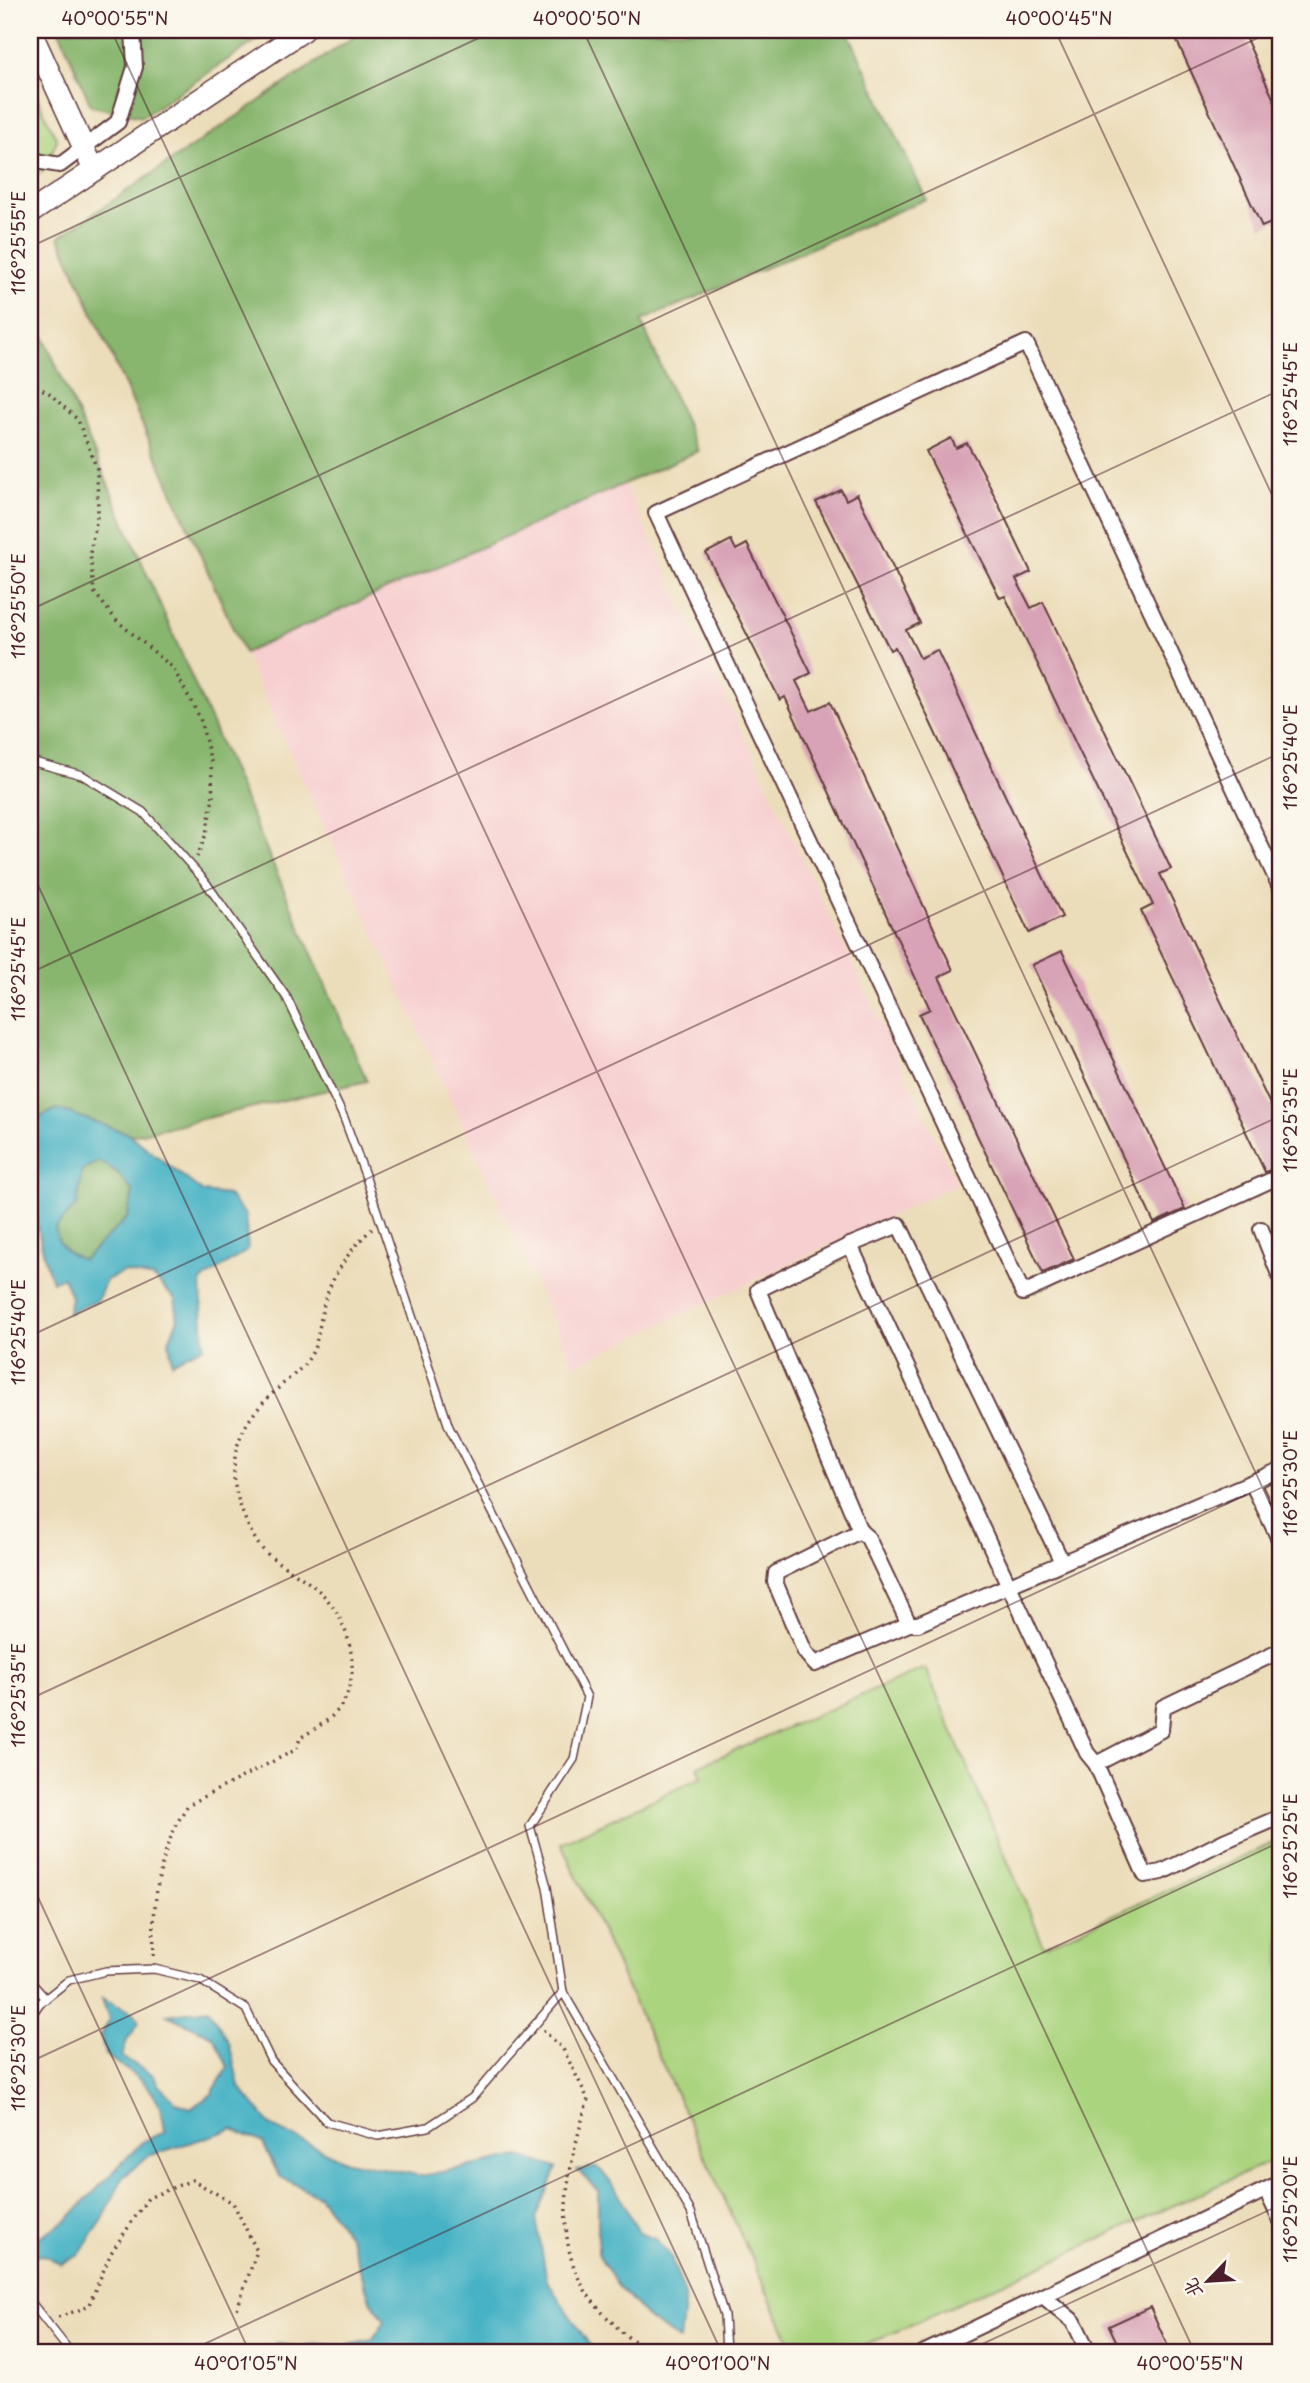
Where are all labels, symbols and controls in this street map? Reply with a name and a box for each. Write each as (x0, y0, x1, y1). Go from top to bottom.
text: 40°00'55"N (61, 4, 169, 31)
text: 40°00'50"N (533, 4, 641, 31)
text: 40°00'45"N (1006, 4, 1112, 31)
text: 116°25'55"E (4, 191, 31, 295)
text: 116°25'45"E (1276, 342, 1303, 446)
text: 116°25'50"E (4, 553, 31, 659)
text: 116°25'40"E (1276, 704, 1303, 810)
text: 116°25'45"E (4, 917, 31, 1021)
text: 116°25'35"E (1276, 1068, 1303, 1172)
text: 116°25'40"E (4, 1279, 31, 1385)
text: 116°25'30"E (1276, 1430, 1303, 1536)
text: 116°25'35"E (4, 1643, 31, 1747)
text: 116°25'25"E (1276, 1793, 1303, 1899)
text: 116°25'30"E (4, 2005, 31, 2111)
text: 116°25'20"E (1276, 2155, 1303, 2263)
north arrow (1174, 2246, 1244, 2316)
text: 北 (1175, 2274, 1208, 2303)
text: 40°01'05"N (194, 2349, 298, 2376)
text: 40°01'00"N (665, 2349, 771, 2376)
text: 40°00'55"N (1136, 2349, 1244, 2376)

